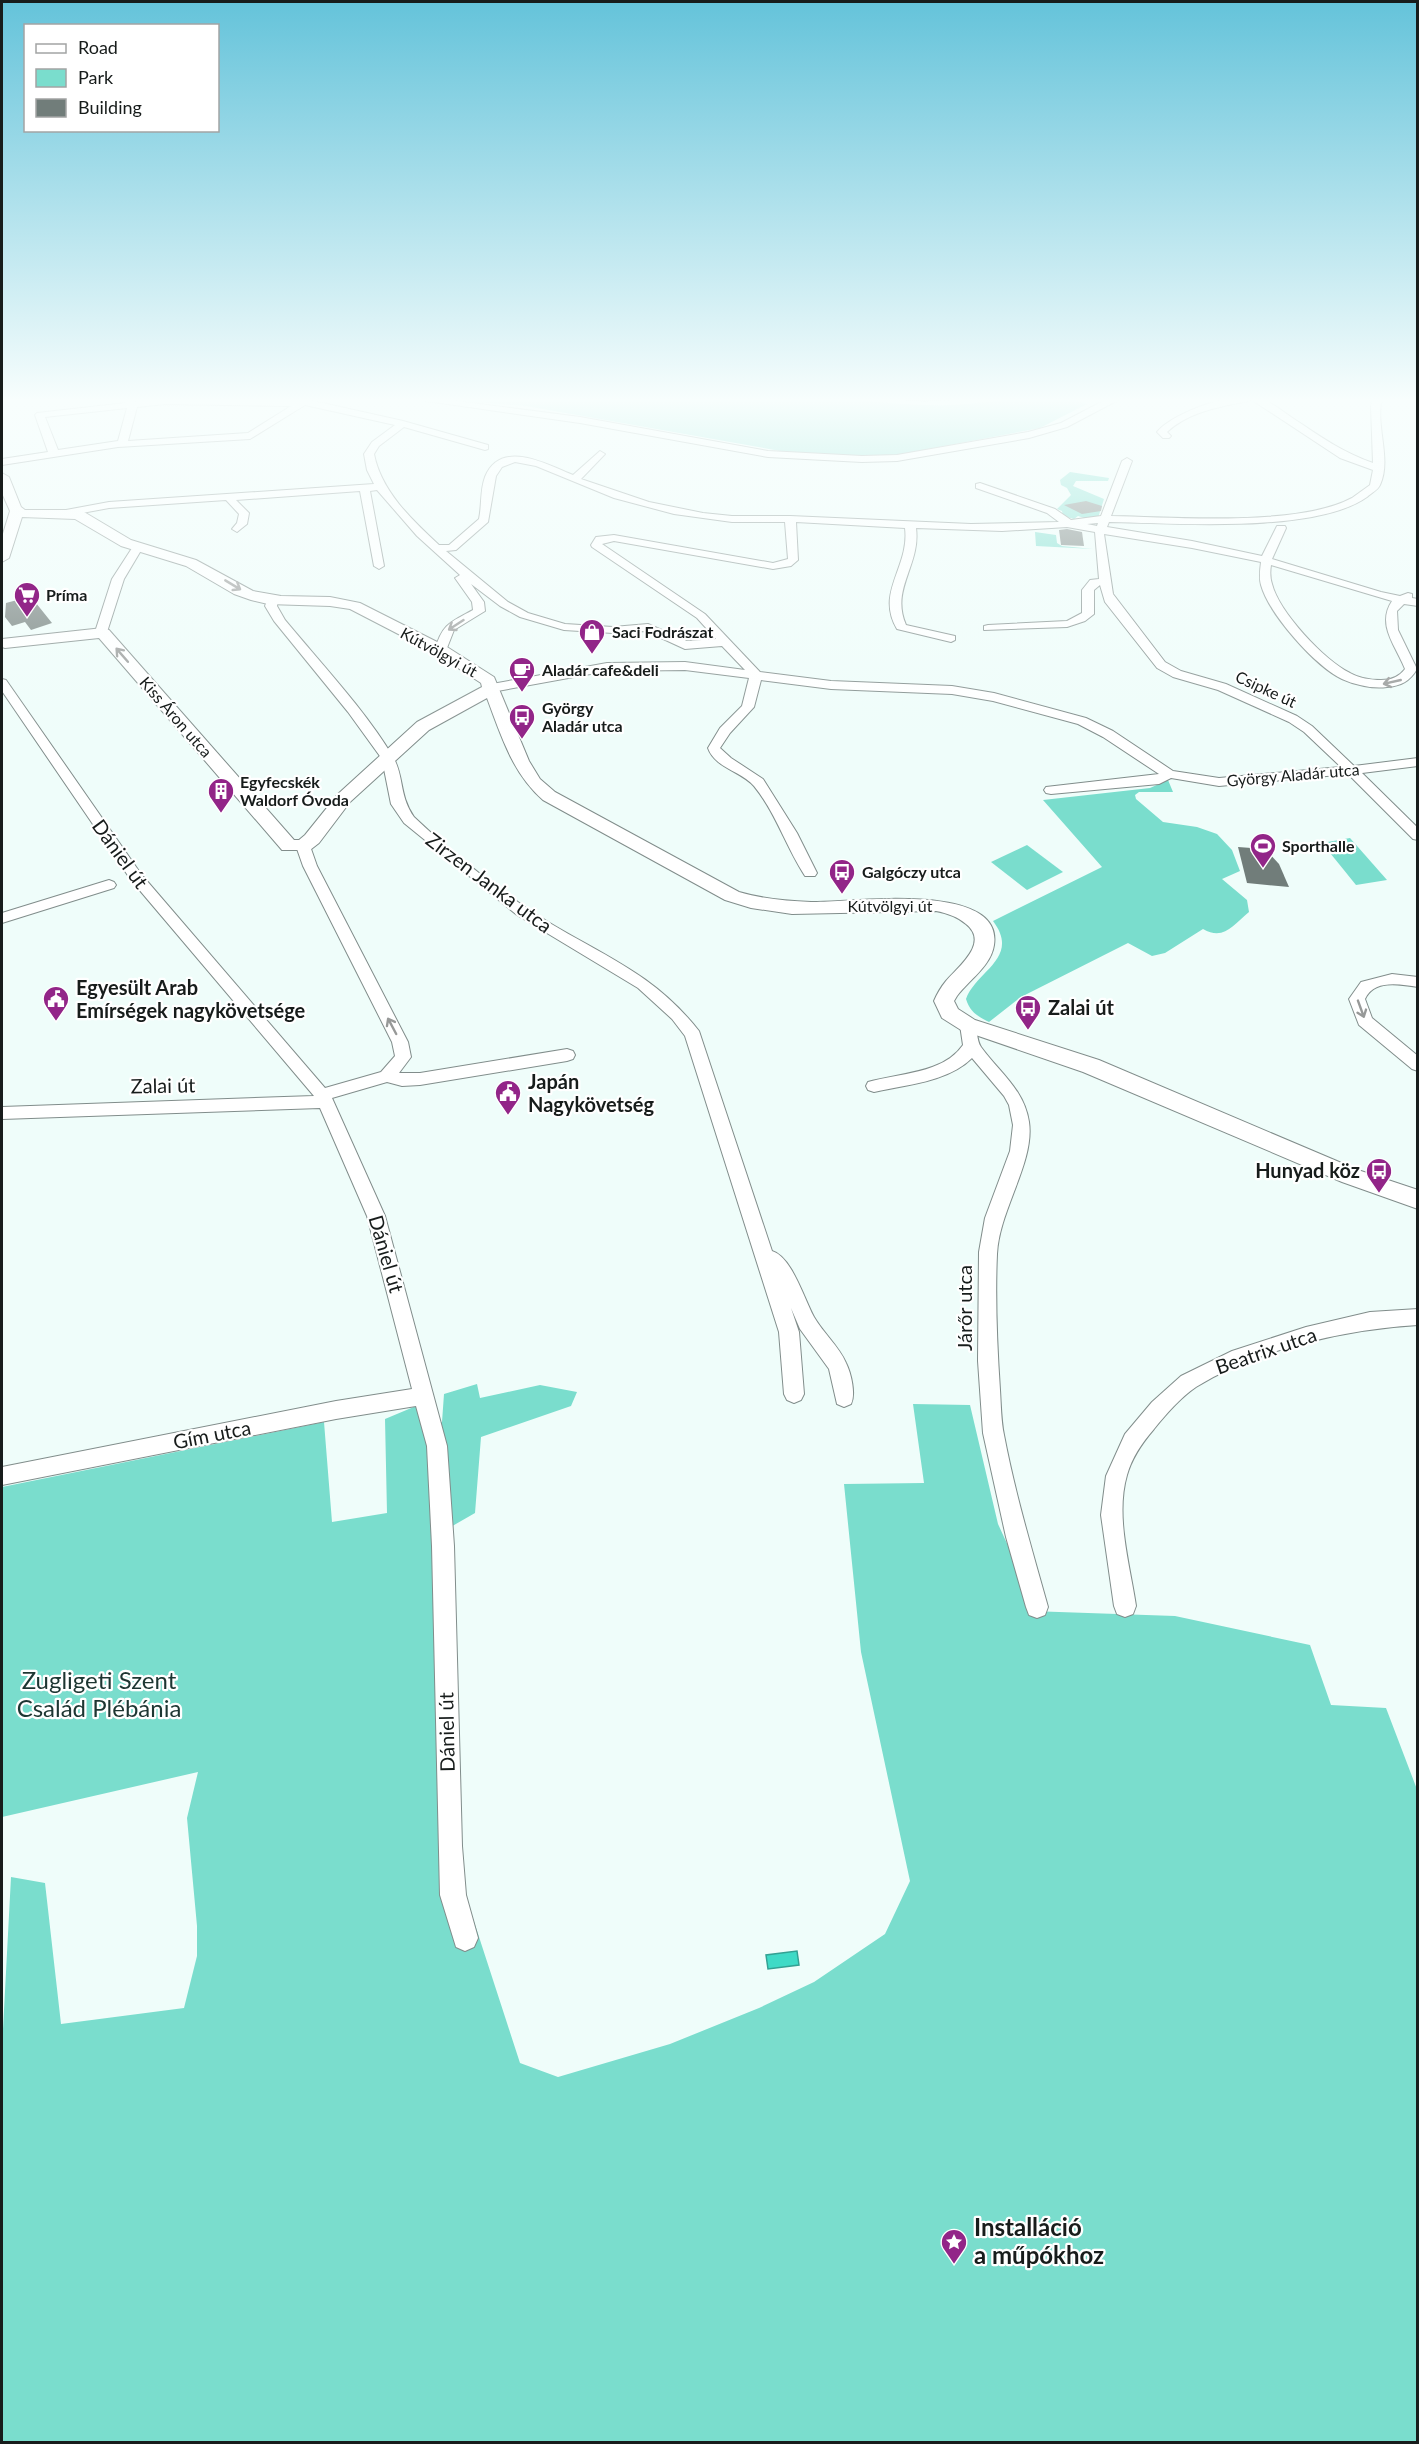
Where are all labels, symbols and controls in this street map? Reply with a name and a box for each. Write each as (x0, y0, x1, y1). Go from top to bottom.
legend (24, 24, 219, 132)
text: Road (78, 36, 118, 58)
text: Park (78, 66, 114, 88)
text: Building (78, 96, 142, 118)
supermarket icon: Príma (12, 580, 42, 618)
one-way arrow (224, 580, 241, 592)
place label: Príma (46, 585, 87, 604)
shop icon: Saci Fodrászat (577, 617, 607, 655)
one-way arrow (447, 618, 464, 631)
place label: Saci Fodrászat (612, 622, 713, 641)
street label: Kútvölgyi út (398, 623, 481, 681)
one-way arrow (115, 648, 129, 663)
cafe icon: Aladár cafe&deli (507, 655, 537, 693)
place label: Aladár cafe&deli (541, 660, 659, 679)
street label: Csipke út (1233, 666, 1300, 711)
street label: Kiss Áron utca (136, 673, 217, 761)
one-way arrow (1383, 676, 1402, 688)
place label: György Aladár utca (541, 698, 623, 735)
bus stop icon: György Aladár utca (507, 702, 537, 740)
street label: György Aladár utca (1226, 759, 1360, 790)
place label: Egyfecskék Waldorf Óvoda (240, 772, 349, 809)
building icon: Egyfecskék Waldorf Óvoda (206, 776, 236, 814)
street label: Dániel út (88, 814, 154, 893)
street label: Zirzen Janka utca (422, 827, 557, 937)
sports icon: Sporthalle (1248, 831, 1278, 869)
place label: Sporthalle (1282, 836, 1355, 855)
bus stop icon: Galgóczy utca (827, 857, 857, 895)
place label: Galgóczy utca (862, 862, 961, 881)
street label: Kútvölgyi út (848, 896, 933, 915)
place label: Egyesült Arab Emírségek nagykövetsége (76, 975, 306, 1022)
public building icon: Egyesült Arab Emírségek nagykövetsége (41, 984, 71, 1022)
bus stop icon: Zalai út (1013, 993, 1043, 1031)
place label: Zalai út (1048, 995, 1115, 1019)
one-way arrow (1356, 999, 1367, 1018)
one-way arrow (386, 1018, 398, 1035)
place label: Japán Nagykövetség (528, 1069, 654, 1116)
street label: Zalai út (130, 1072, 196, 1098)
public building icon: Japán Nagykövetség (493, 1078, 523, 1116)
bus stop icon: Hunyad köz (1364, 1156, 1394, 1194)
place label: Hunyad köz (1255, 1158, 1360, 1182)
street label: Dániel út (364, 1212, 409, 1295)
street label: Járőr utca (952, 1265, 976, 1351)
street label: Beatrix utca (1212, 1322, 1319, 1379)
street label: Gím utca (171, 1415, 253, 1453)
park label: Zugligeti Szent Család Plébánia (17, 1665, 181, 1722)
street label: Dániel út (433, 1692, 459, 1772)
place label: Installáció a műpókhoz (974, 2212, 1104, 2269)
place icon: Installáció a műpókhoz (939, 2227, 969, 2265)

